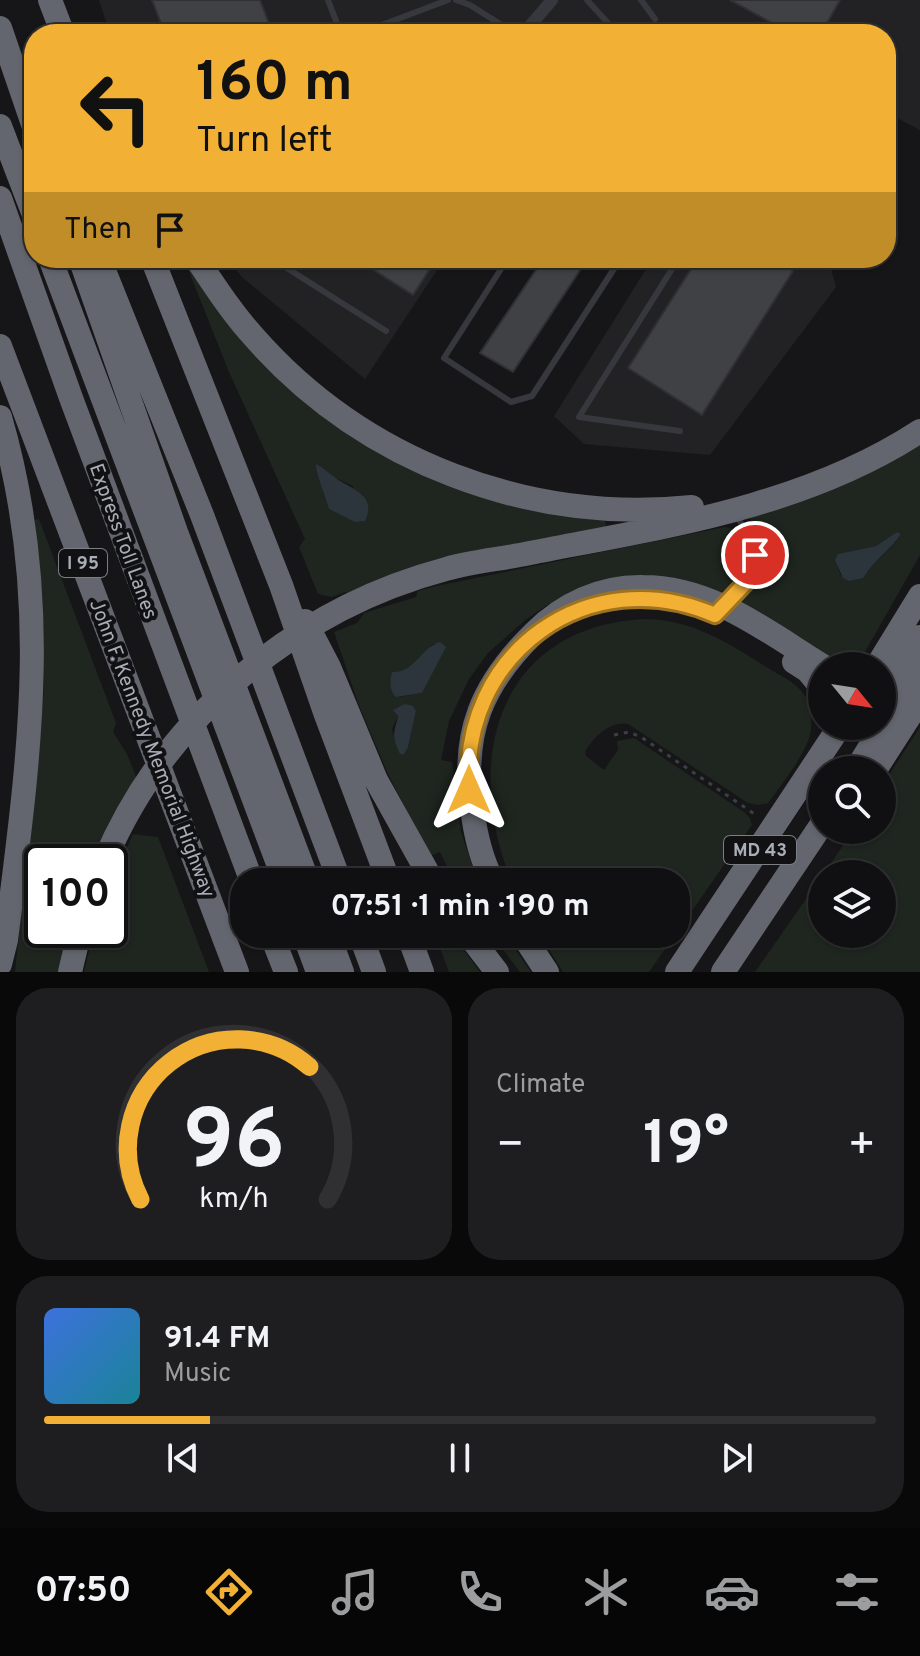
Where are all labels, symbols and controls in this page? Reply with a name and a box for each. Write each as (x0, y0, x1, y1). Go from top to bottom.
text: 160 m (196, 50, 353, 120)
icon: left (64, 56, 168, 160)
text: Turn left (196, 119, 333, 165)
icon: arrive (148, 208, 192, 252)
text: Then (64, 212, 132, 249)
street label: Express Toll Lanes (82, 460, 162, 623)
pin (721, 521, 789, 589)
icon: arrive (733, 533, 777, 577)
road number: I 95 (59, 549, 107, 577)
street label: John F. Kennedy Memorial Highway (82, 596, 220, 902)
north arrow (808, 652, 896, 740)
map controls (808, 652, 896, 948)
position arrow (427, 748, 511, 832)
button: search (808, 756, 896, 844)
road number: MD 43 (724, 836, 796, 864)
speed limit sign: 100 (24, 844, 128, 948)
button: layers (808, 860, 896, 948)
text: 07:51 · 1 min · 190 m (331, 889, 590, 926)
text: Climate (496, 1069, 585, 1102)
text: 96 (183, 1093, 285, 1198)
text: 19° (643, 1109, 729, 1185)
text: − (496, 1119, 524, 1175)
text: + (848, 1119, 876, 1175)
text: km/h (199, 1182, 269, 1218)
text: 91.4 FM (164, 1321, 270, 1358)
text: Music (164, 1358, 231, 1391)
icon: previous (161, 1436, 205, 1480)
icon: pause (438, 1436, 482, 1480)
icon: next (715, 1436, 759, 1480)
icon: directions (201, 1564, 257, 1620)
icon: music (327, 1564, 383, 1620)
icon: phone (452, 1564, 508, 1620)
icon: climate (578, 1564, 634, 1620)
icon: car (704, 1564, 760, 1620)
icon: filters (829, 1564, 885, 1620)
text: 07:50 (35, 1569, 132, 1615)

